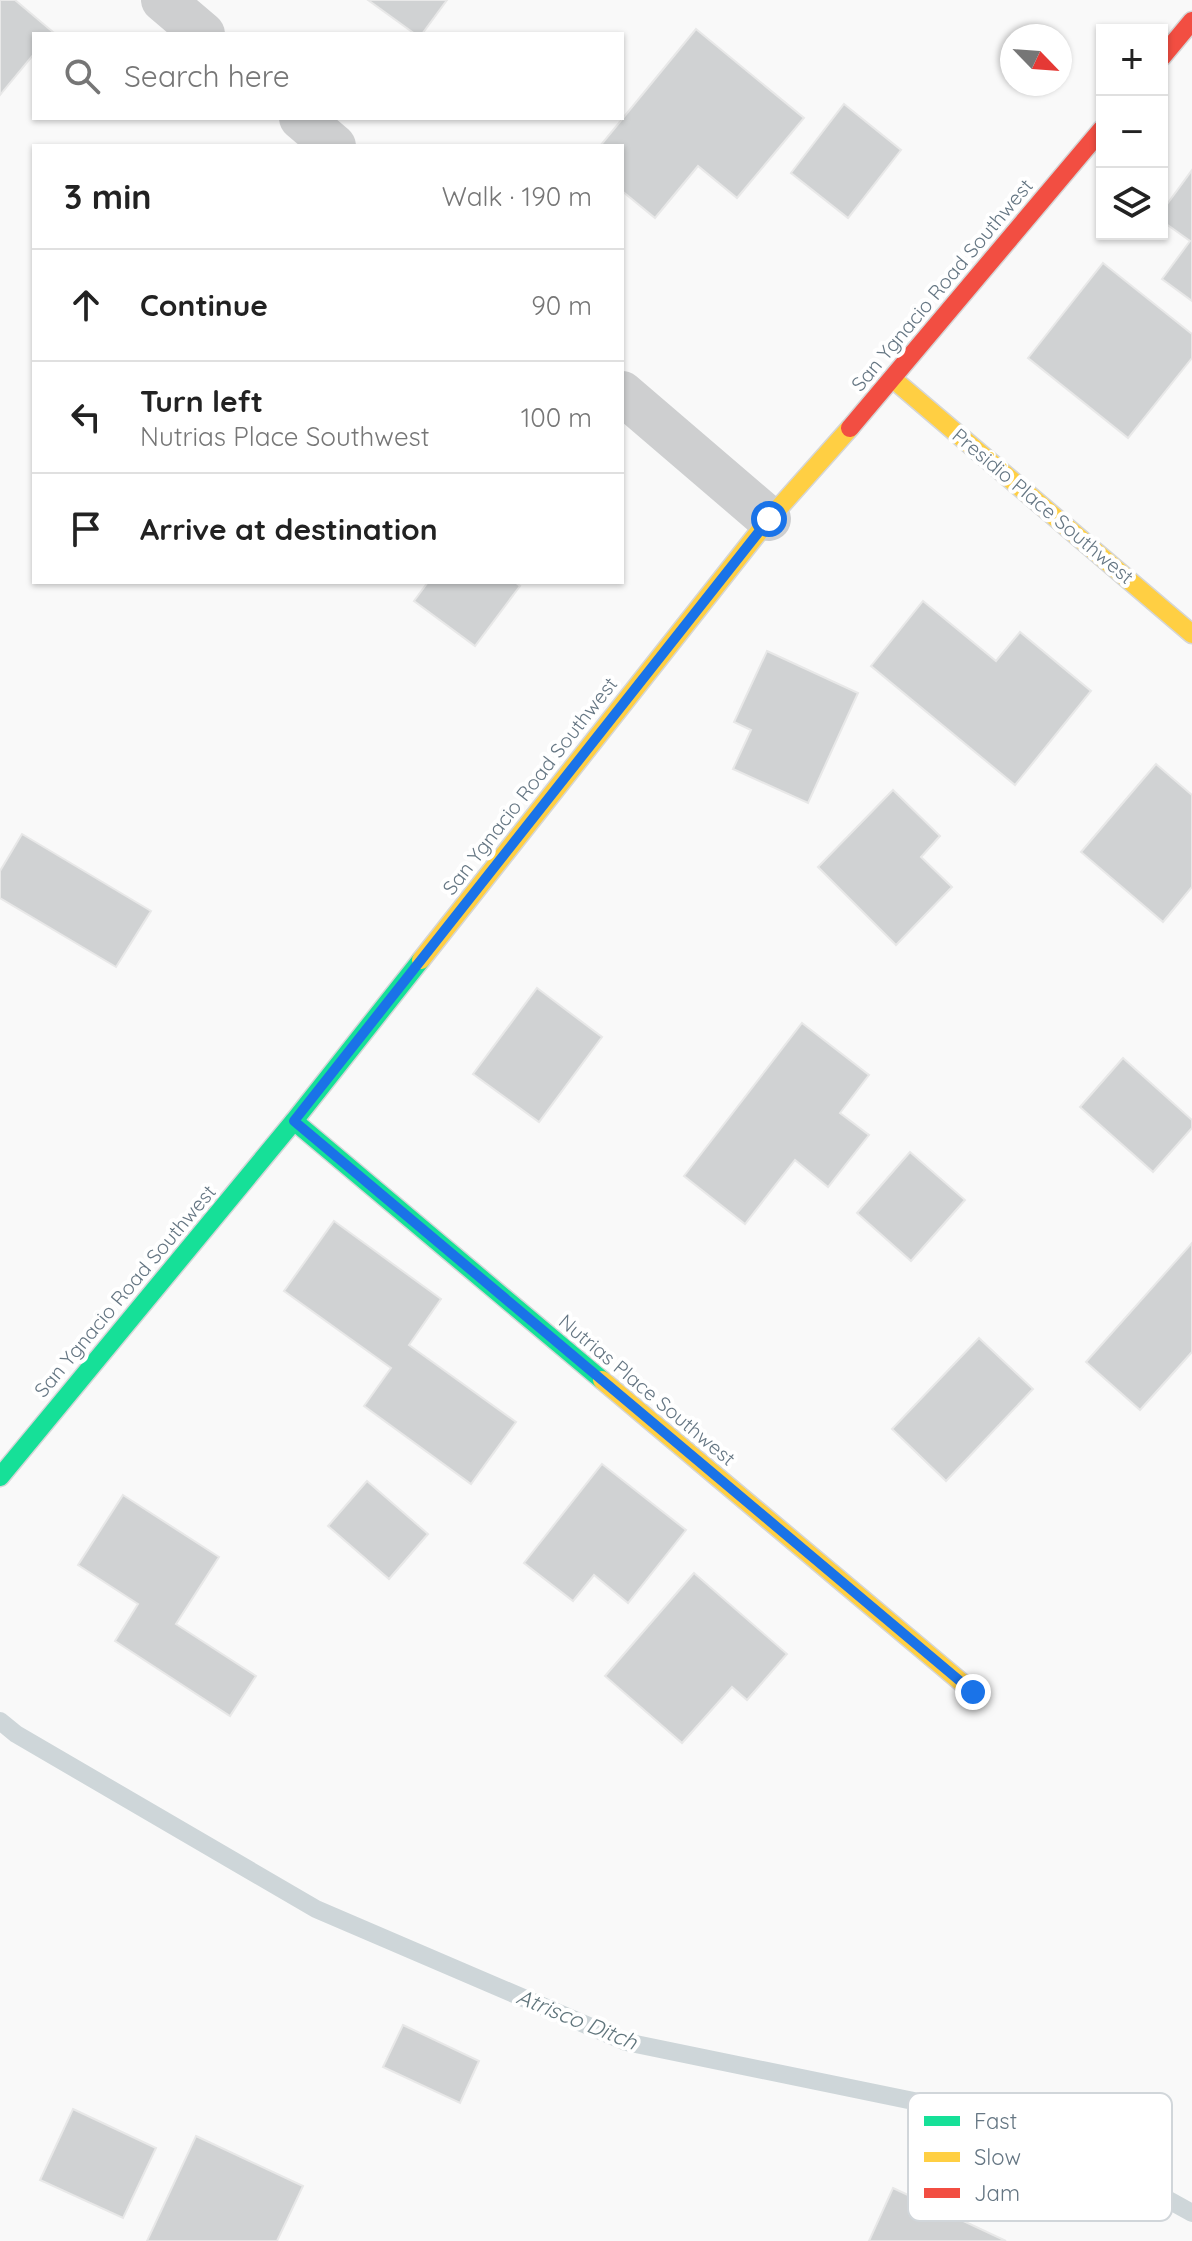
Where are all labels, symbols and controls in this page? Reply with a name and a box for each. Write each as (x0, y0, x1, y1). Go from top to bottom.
north arrow (1000, 24, 1072, 96)
map controls (1096, 24, 1168, 240)
button: + (1096, 24, 1168, 96)
search box (32, 32, 624, 120)
icon: search (60, 54, 104, 98)
text: Search here (124, 57, 290, 95)
button: − (1096, 96, 1168, 168)
button: layers (1096, 168, 1168, 240)
street label: San Ygnacio Road Southwest (845, 173, 1038, 396)
text: 3 min (64, 175, 151, 218)
text: Walk · 190 m (442, 180, 592, 213)
icon: ahead (64, 283, 108, 327)
text: Continue (140, 286, 268, 324)
text: 90 m (531, 289, 592, 322)
text: Turn left (140, 382, 263, 420)
icon: left (64, 395, 108, 439)
text: 100 m (521, 401, 592, 434)
text: Nutrias Place Southwest (140, 420, 430, 453)
street label: Presidio Place Southwest (948, 422, 1139, 589)
route start (751, 501, 787, 537)
icon: arrive (64, 507, 108, 551)
text: Arrive at destination (140, 510, 438, 548)
street label: San Ygnacio Road Southwest (437, 672, 623, 900)
street label: San Ygnacio Road Southwest (28, 1179, 221, 1402)
street label: Nutrias Place Southwest (554, 1308, 741, 1471)
route end (955, 1674, 991, 1710)
water label: Atrisco Ditch (513, 1982, 642, 2056)
legend (908, 2093, 1172, 2221)
text: Fast (974, 2107, 1017, 2135)
text: Slow (974, 2143, 1021, 2171)
text: Jam (974, 2179, 1020, 2207)

